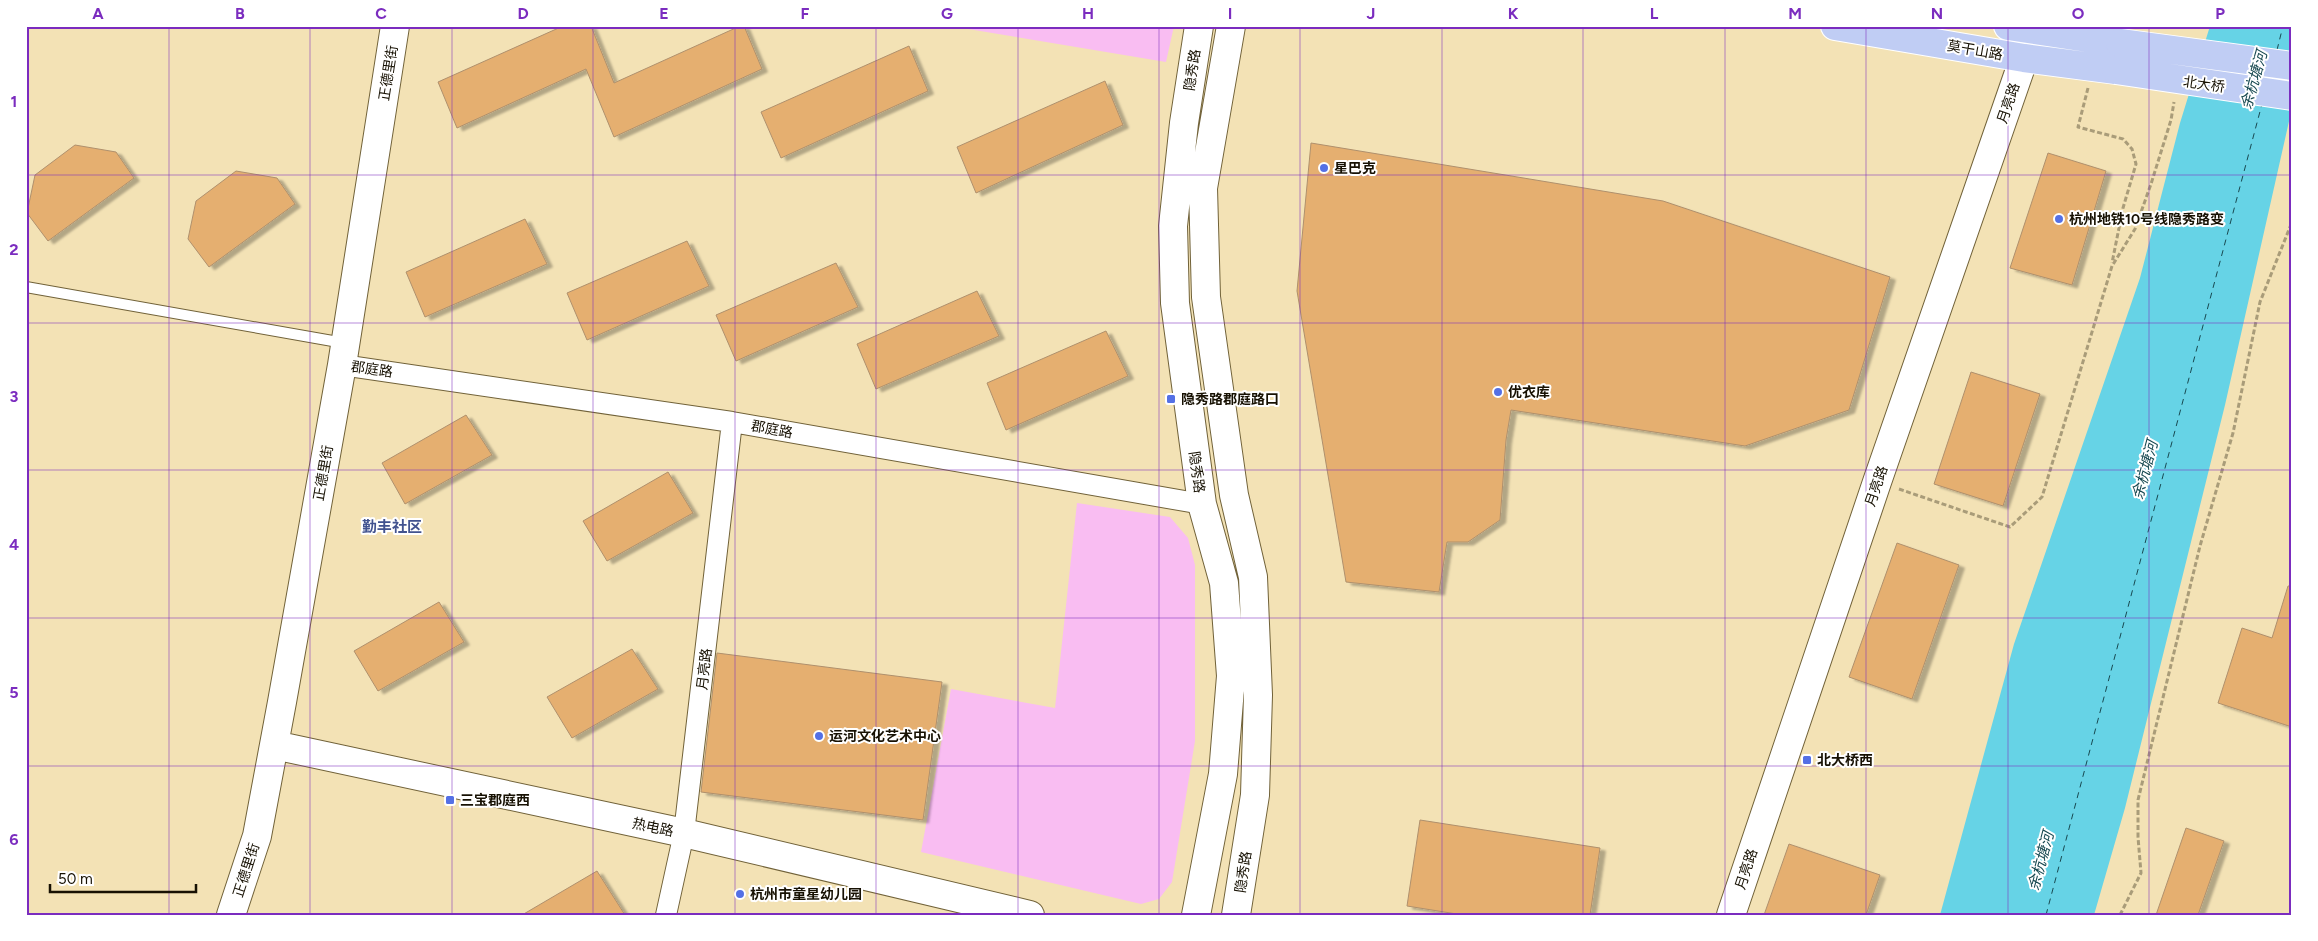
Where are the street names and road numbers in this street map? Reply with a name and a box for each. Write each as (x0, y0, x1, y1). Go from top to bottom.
street label: 莫干山路 (1946, 37, 2004, 64)
street label: 正德里街 (376, 44, 401, 102)
street label: 隐秀路 (1181, 48, 1204, 92)
street label: 北大桥 (2182, 73, 2226, 96)
street label: 月亮路 (1994, 81, 2023, 126)
street label: 郡庭路 (350, 358, 394, 381)
street label: 郡庭路 (750, 417, 794, 442)
street label: 正德里街 (310, 444, 337, 502)
street label: 隐秀路 (1185, 450, 1208, 494)
street label: 月亮路 (1862, 464, 1891, 509)
street label: 月亮路 (694, 647, 715, 691)
street label: 热电路 (631, 815, 675, 840)
street label: 正德里街 (230, 841, 263, 899)
street label: 月亮路 (1732, 847, 1761, 892)
street label: 隐秀路 (1232, 850, 1255, 894)

